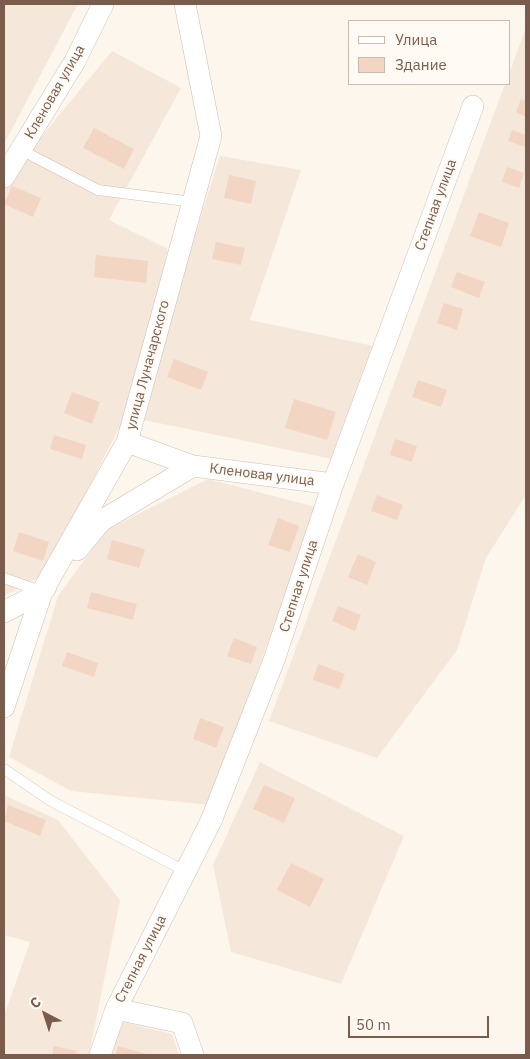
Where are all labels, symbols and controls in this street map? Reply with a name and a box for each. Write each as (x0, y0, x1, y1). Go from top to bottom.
legend (348, 20, 510, 85)
text: Улица (395, 30, 437, 49)
street label: Кленовая улица (21, 42, 89, 142)
text: Здание (395, 55, 447, 74)
street label: Степная улица (412, 157, 460, 253)
street label: улица Луначарского (123, 298, 173, 432)
street label: Кленовая улица (208, 460, 316, 490)
street label: Степная улица (276, 538, 322, 634)
street label: Степная улица (112, 912, 170, 1006)
north arrow (20, 989, 70, 1039)
text: С (26, 993, 45, 1012)
scale bar (350, 1006, 491, 1038)
text: 50 m (356, 1015, 391, 1034)

